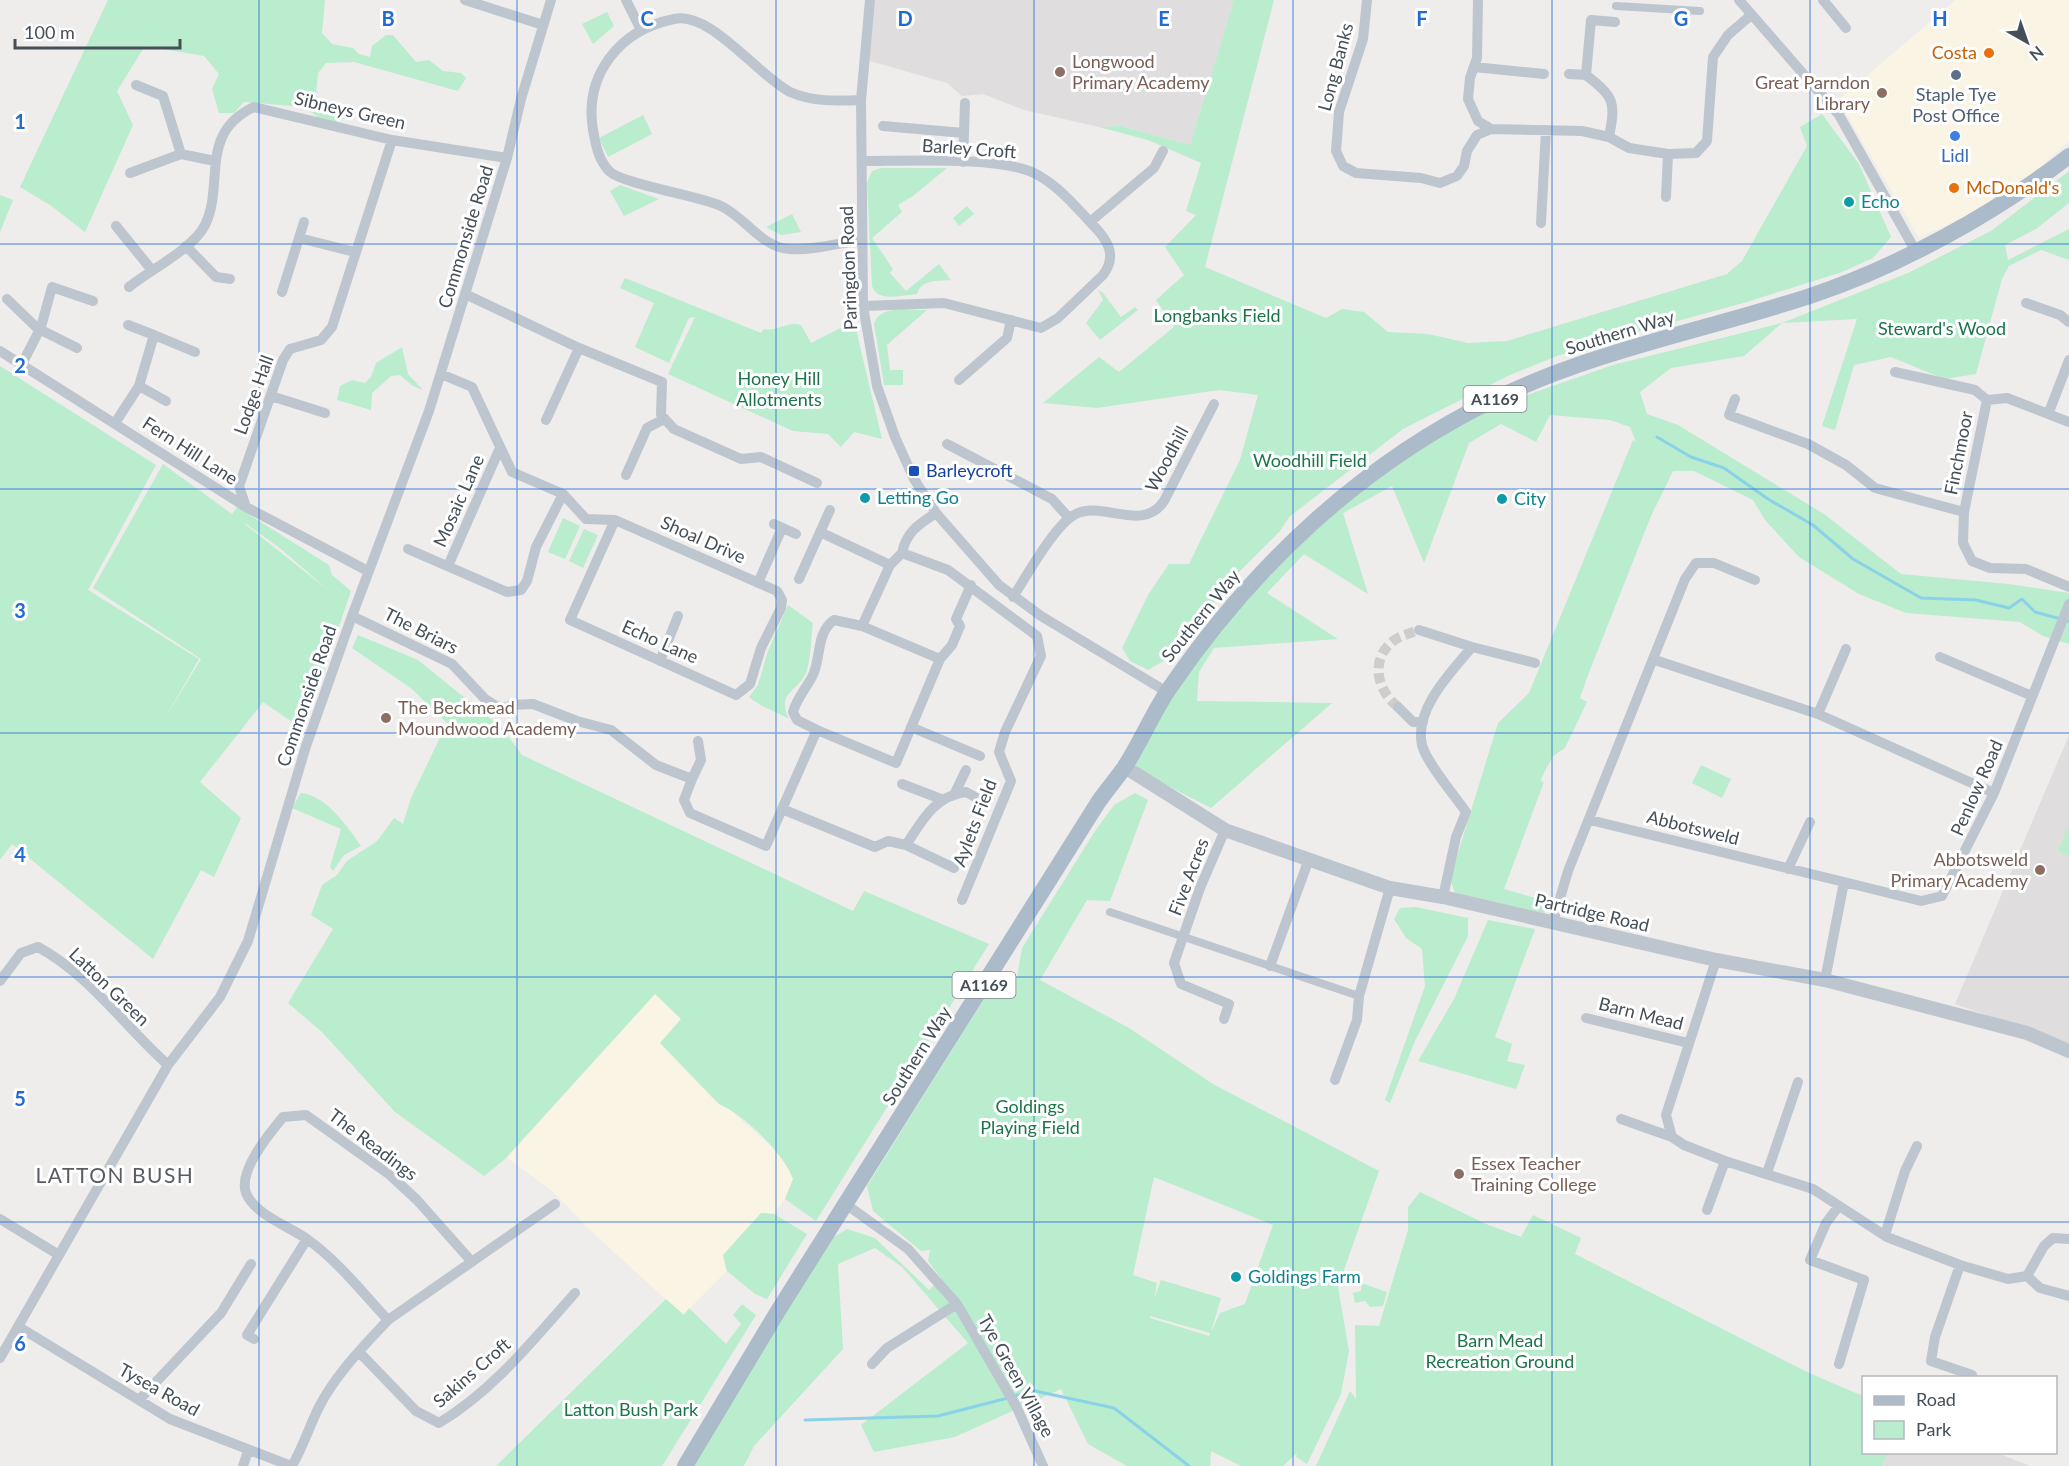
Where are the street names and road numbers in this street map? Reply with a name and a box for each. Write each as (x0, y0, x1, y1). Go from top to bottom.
street label: Long Banks (1313, 20, 1357, 113)
street label: Sibneys Green (293, 87, 408, 133)
street label: Barley Croft (921, 134, 1018, 162)
street label: Commonside Road (433, 163, 497, 311)
street label: Paringdon Road (835, 205, 861, 331)
street label: Southern Way (1563, 305, 1677, 359)
street label: Lodge Hall (229, 352, 278, 437)
road number: A1169 (1464, 386, 1526, 412)
street label: Finchmoor (1939, 409, 1977, 497)
street label: Fern Hill Lane (139, 411, 242, 489)
street label: Woodhill (1140, 422, 1192, 495)
street label: Mosaic Lane (428, 451, 488, 550)
street label: Shoal Drive (658, 511, 749, 568)
street label: Southern Way (1156, 564, 1245, 666)
street label: The Briars (381, 602, 462, 658)
street label: Echo Lane (619, 615, 702, 668)
street label: Commonside Road (272, 622, 341, 769)
street label: Penlow Road (1945, 736, 2007, 839)
street label: Aylets Field (947, 776, 1001, 869)
street label: Abbotsweld (1645, 805, 1742, 849)
street label: Five Acres (1163, 835, 1213, 918)
street label: Partridge Road (1533, 888, 1652, 936)
street label: Latton Green (65, 942, 155, 1030)
road number: A1169 (952, 972, 1016, 998)
street label: Barn Mead (1597, 992, 1686, 1034)
street label: Southern Way (877, 1001, 956, 1109)
street label: The Readings (325, 1104, 422, 1185)
street label: Tye Green Village (974, 1310, 1060, 1441)
street label: Sakins Croft (428, 1332, 515, 1412)
street label: Tysea Road (115, 1358, 204, 1420)

